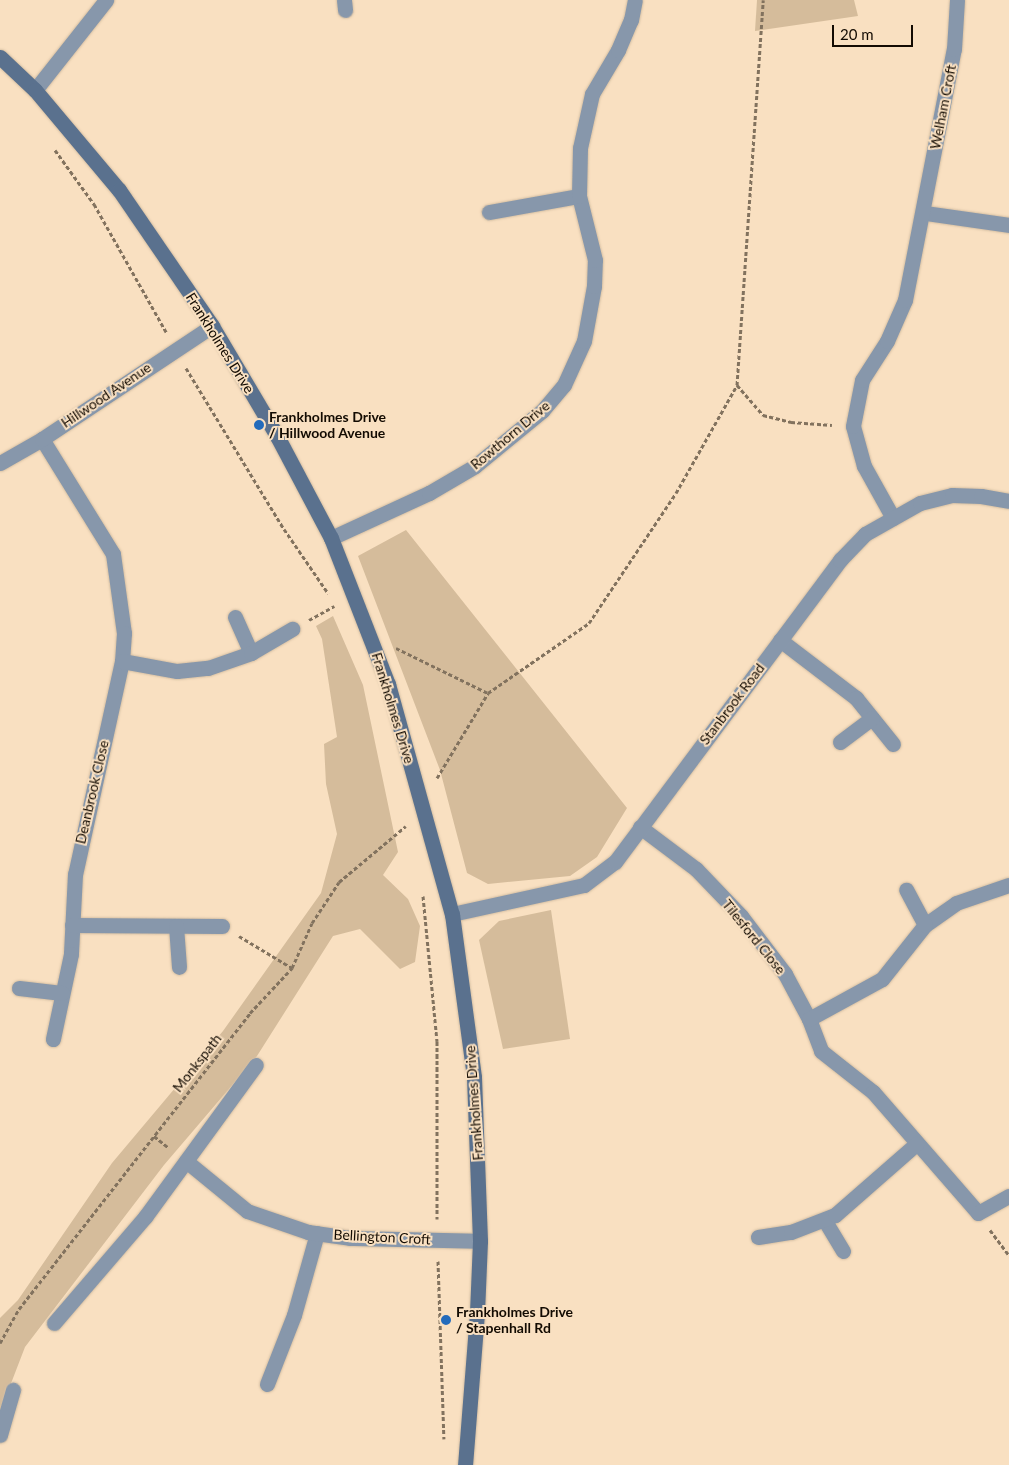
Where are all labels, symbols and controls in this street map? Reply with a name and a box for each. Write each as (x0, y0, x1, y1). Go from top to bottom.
scale bar (834, 15, 915, 47)
text: 20 m (840, 25, 874, 43)
street label: Welham Croft (927, 63, 959, 151)
street label: Frankholmes Drive (182, 290, 258, 396)
street label: Hillwood Avenue (58, 359, 154, 431)
street label: Rowthorn Drive (467, 397, 553, 473)
place label: Frankholmes Drive / Hillwood Avenue (269, 409, 386, 442)
marker: Frankholmes Drive / Hillwood Avenue (253, 419, 265, 431)
street label: Frankholmes Drive (368, 650, 418, 766)
street label: Stanbrook Road (696, 660, 768, 748)
street label: Deanbrook Close (72, 738, 112, 846)
street label: Tilesford Close (719, 896, 789, 978)
street label: Monkspath (169, 1031, 225, 1095)
street label: Frankholmes Drive (462, 1045, 486, 1161)
street label: Bellington Croft (333, 1226, 431, 1248)
place label: Frankholmes Drive / Stapenhall Rd (456, 1304, 573, 1336)
marker: Frankholmes Drive / Stapenhall Rd (440, 1314, 452, 1326)

